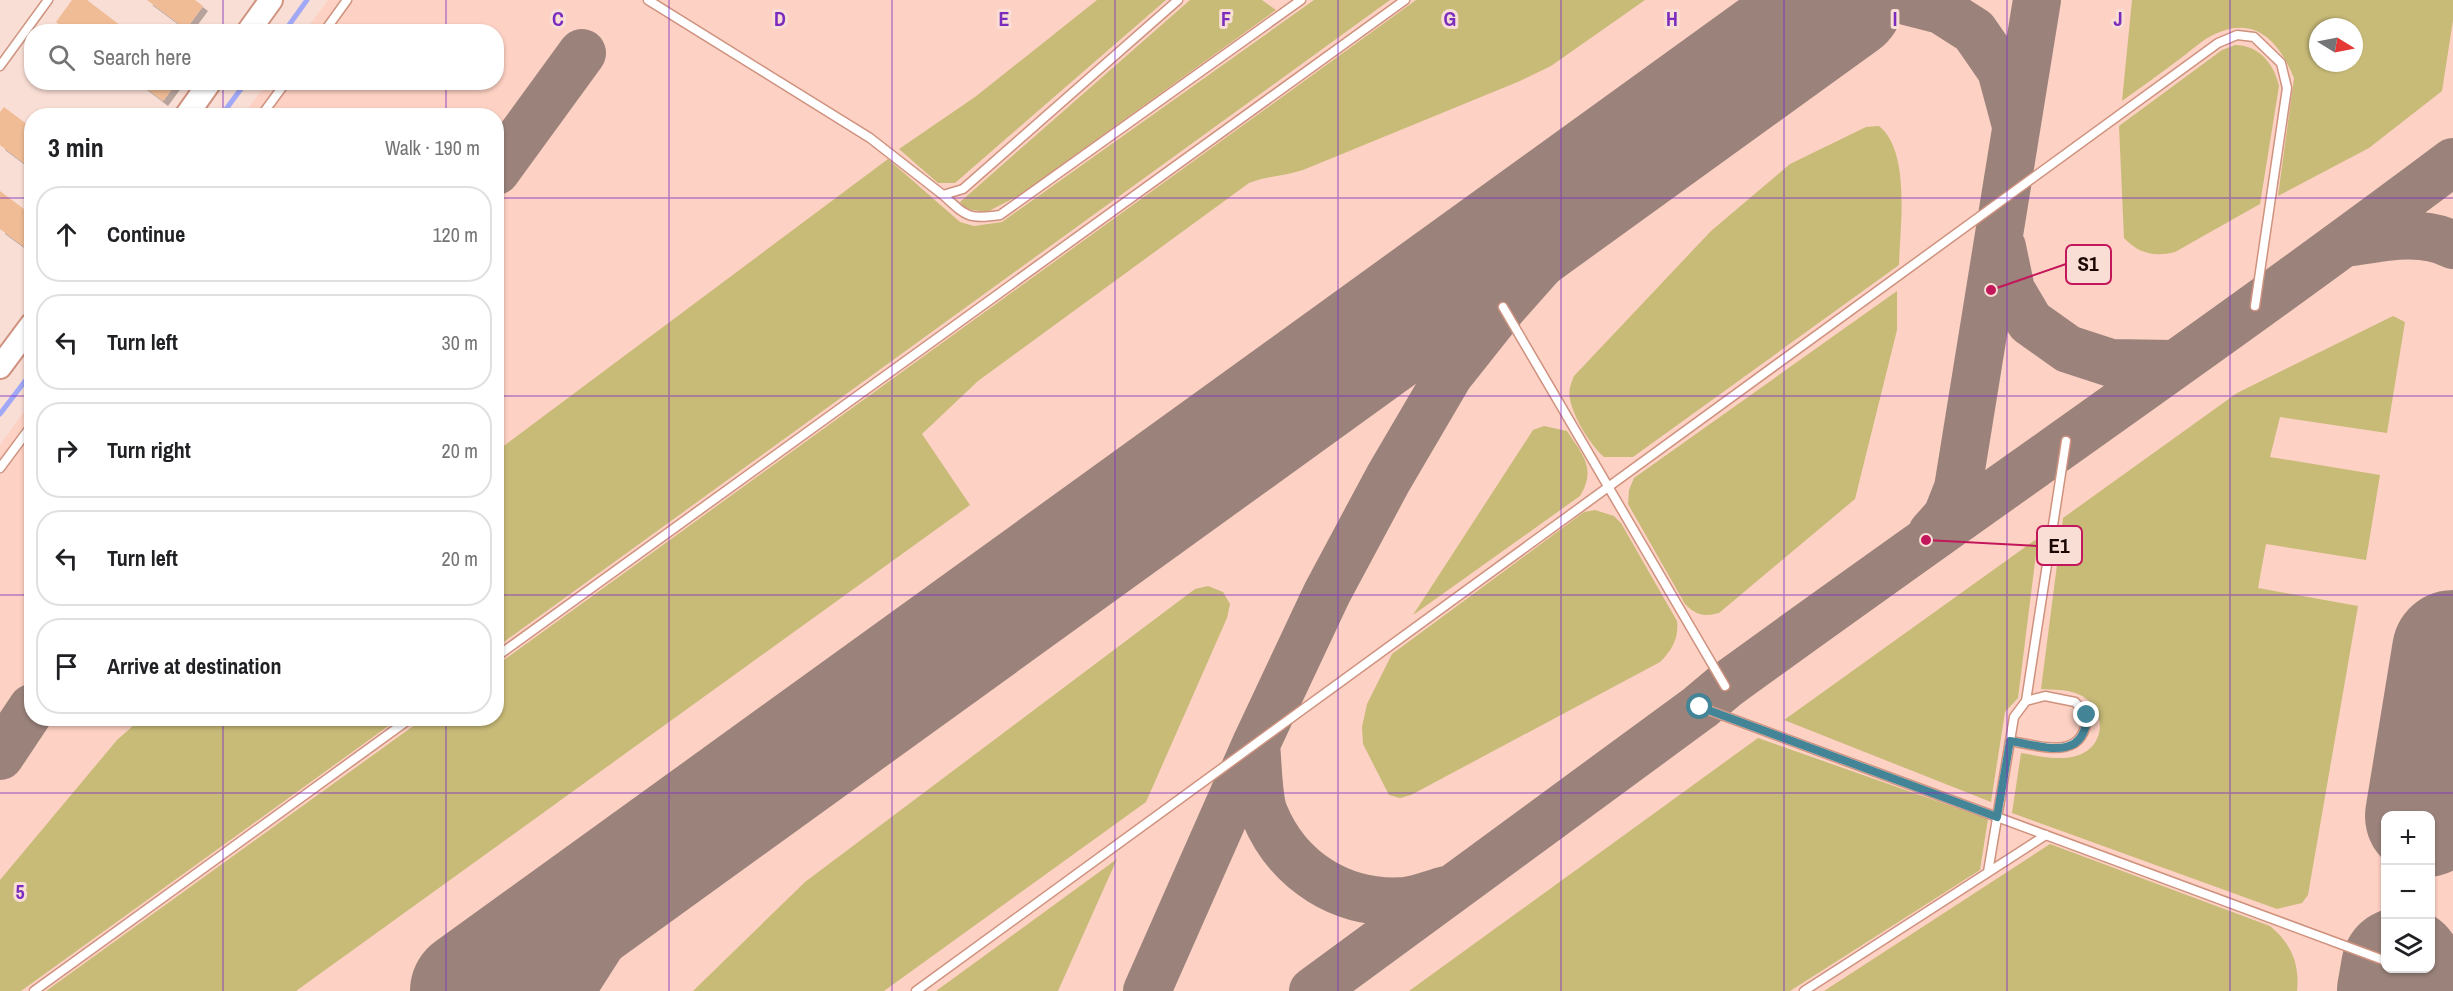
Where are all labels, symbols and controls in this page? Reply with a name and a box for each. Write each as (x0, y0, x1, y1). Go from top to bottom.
text: C (552, 5, 564, 32)
text: D (774, 5, 786, 32)
text: E (999, 5, 1010, 32)
text: F (1221, 5, 1231, 32)
text: G (1444, 5, 1456, 32)
text: H (1666, 5, 1678, 32)
text: I (1893, 5, 1897, 32)
text: J (2113, 5, 2123, 32)
north arrow (2309, 18, 2363, 72)
search box (24, 24, 504, 90)
icon: search (45, 41, 78, 74)
text: Search here (93, 42, 191, 72)
text: 3 min (48, 130, 104, 165)
text: Walk · 190 m (385, 134, 480, 161)
icon: ahead (50, 218, 83, 251)
text: Continue (107, 219, 185, 249)
text: 120 m (432, 221, 478, 248)
callout: S1 (2066, 245, 2111, 284)
text: S1 (2077, 249, 2099, 278)
icon: left (50, 326, 83, 359)
text: Turn left (107, 327, 178, 357)
text: 30 m (442, 329, 478, 356)
icon: right (50, 434, 83, 467)
text: Turn right (107, 435, 191, 465)
text: 20 m (442, 437, 478, 464)
callout: E1 (2037, 526, 2082, 565)
text: E1 (2048, 531, 2070, 560)
icon: left (50, 542, 83, 575)
text: Turn left (107, 543, 178, 573)
text: 20 m (442, 545, 478, 572)
icon: arrive (50, 650, 83, 683)
text: Arrive at destination (107, 651, 281, 681)
route start (1686, 693, 1712, 719)
route end (2073, 701, 2099, 727)
map controls (2381, 811, 2435, 973)
button: + (2381, 811, 2435, 865)
button: − (2381, 865, 2435, 919)
text: 5 (15, 878, 25, 905)
button: layers (2381, 919, 2435, 973)

